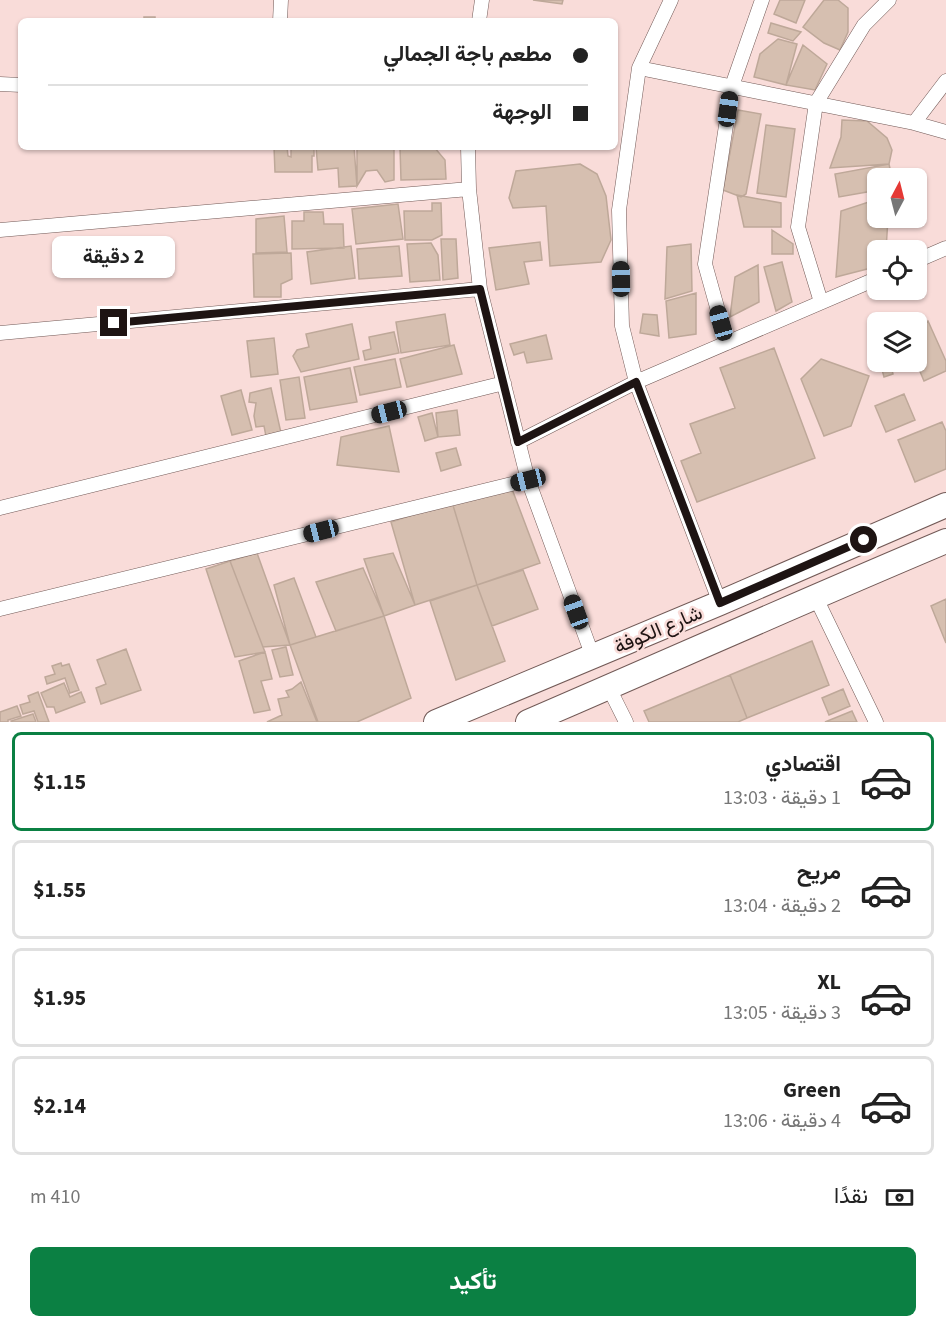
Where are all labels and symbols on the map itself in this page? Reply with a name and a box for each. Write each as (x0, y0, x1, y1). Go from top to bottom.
car (717, 90, 739, 128)
north arrow (867, 168, 927, 228)
callout: 2 دقيقة (52, 236, 176, 278)
car (612, 261, 630, 297)
car (707, 303, 735, 343)
route end (100, 309, 127, 336)
car (369, 399, 409, 425)
car (508, 467, 548, 493)
car (301, 518, 341, 544)
route start (850, 526, 877, 553)
car (561, 592, 591, 632)
street label: شارع الكوفة (610, 599, 707, 661)

